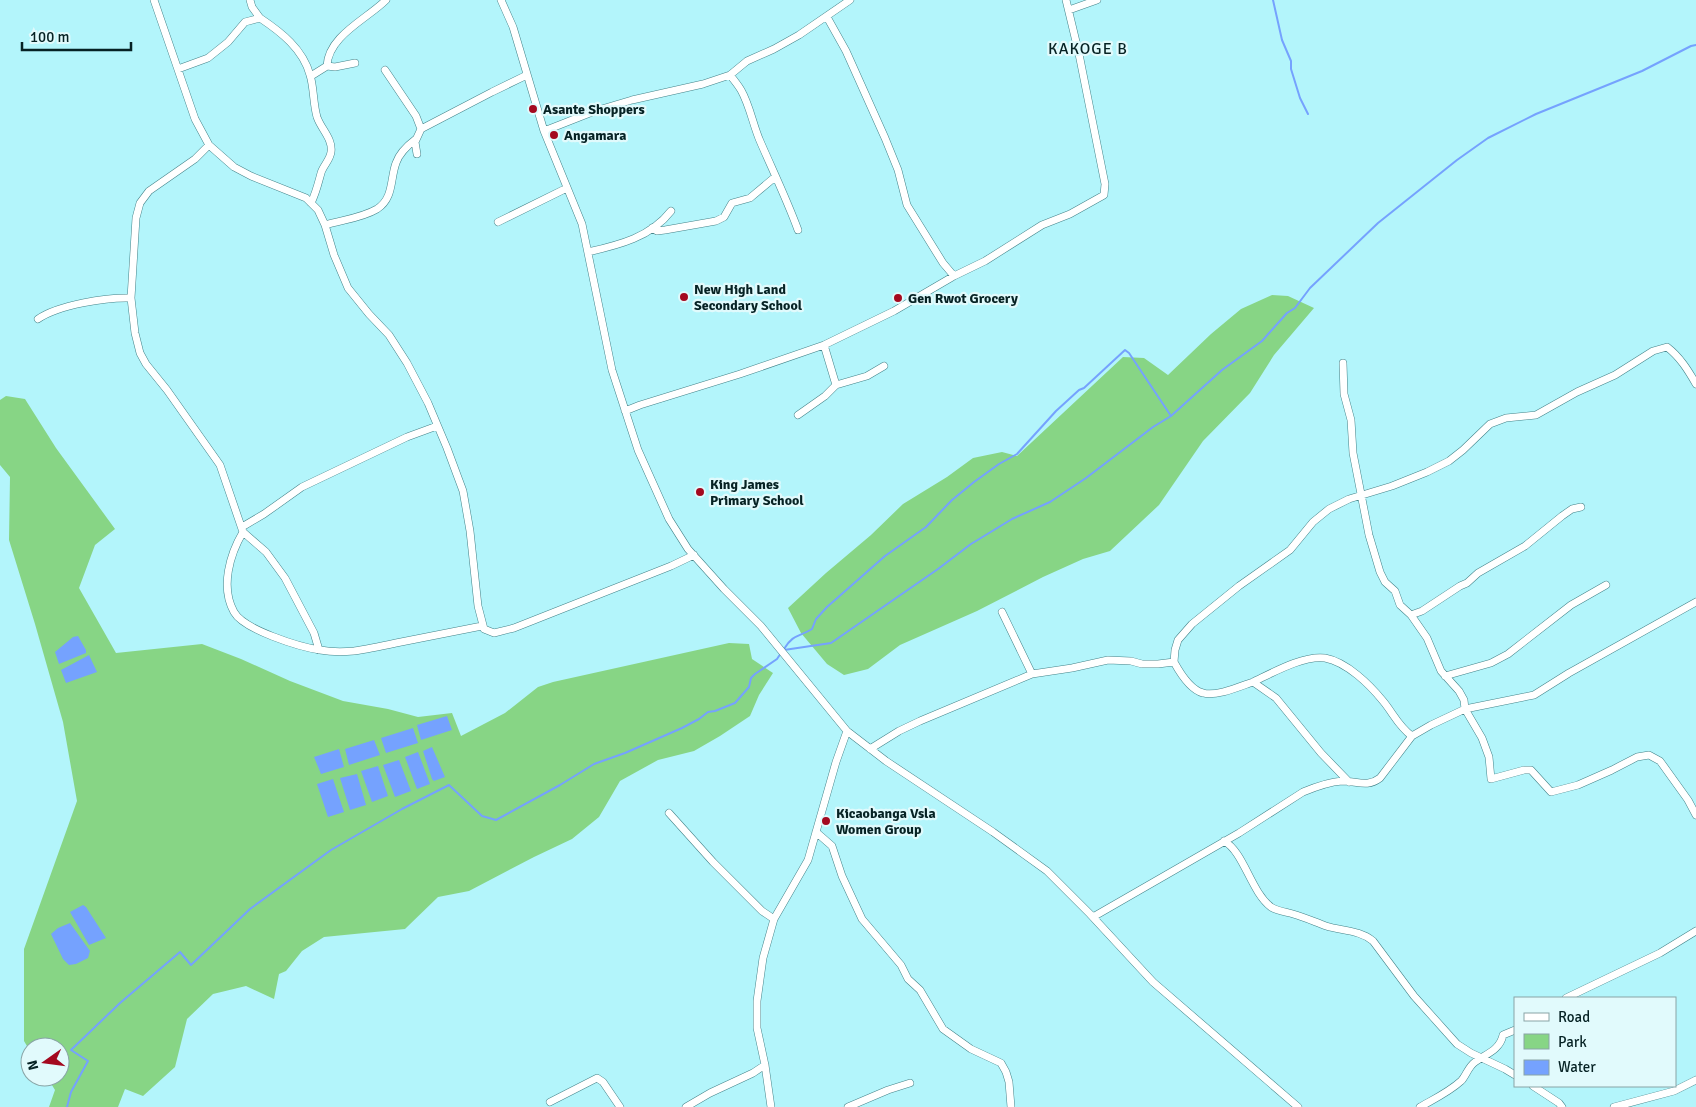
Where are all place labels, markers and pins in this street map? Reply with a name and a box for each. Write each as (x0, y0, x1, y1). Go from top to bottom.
place label: Asante Shoppers (543, 101, 645, 118)
marker: Asante Shoppers (527, 103, 539, 115)
place label: Angamara (564, 127, 626, 144)
marker: Angamara (548, 129, 560, 141)
place label: New High Land Secondary School (694, 281, 803, 314)
place label: Gen Rwot Grocery (908, 290, 1018, 307)
marker: New High Land Secondary School (678, 291, 690, 303)
marker: Gen Rwot Grocery (892, 292, 904, 304)
place label: King James Primary School (710, 476, 804, 509)
marker: King James Primary School (694, 486, 706, 498)
place label: Kicaobanga Vsla Women Group (836, 805, 936, 838)
marker: Kicaobanga Vsla Women Group (820, 815, 832, 827)

